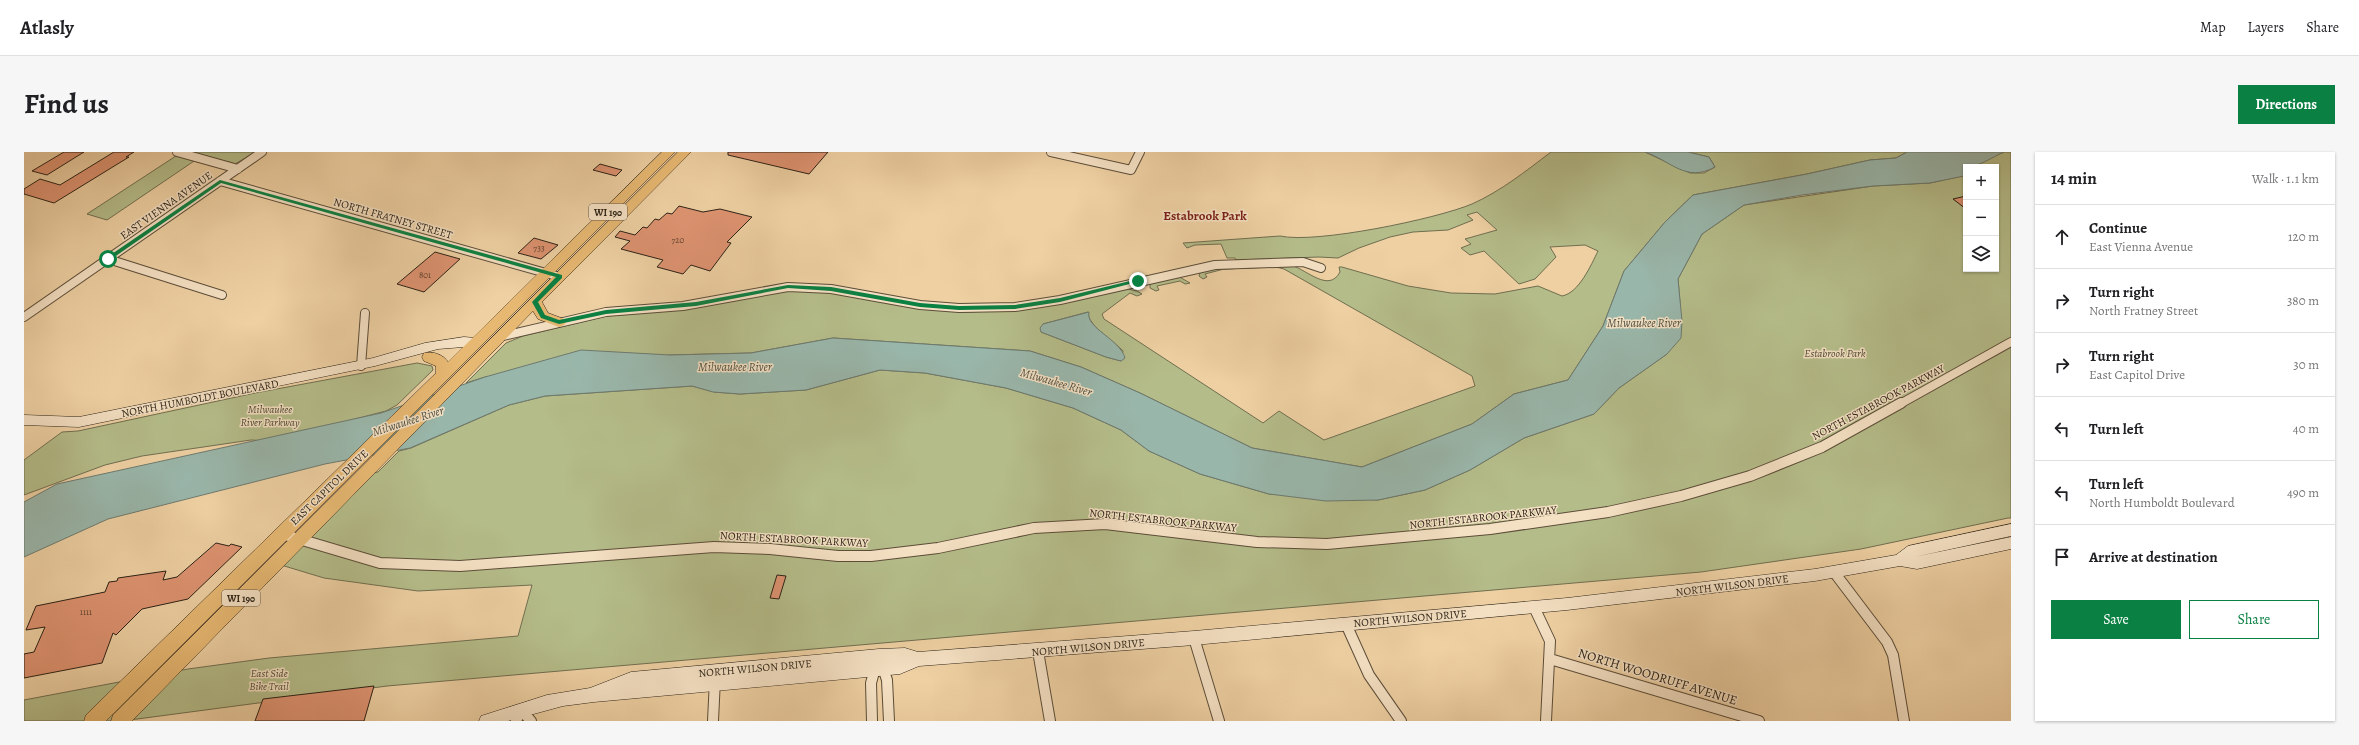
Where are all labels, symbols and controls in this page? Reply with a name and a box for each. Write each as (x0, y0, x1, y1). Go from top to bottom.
text: Atlasly (20, 15, 74, 41)
text: Map (2200, 18, 2226, 37)
text: Layers (2248, 18, 2284, 37)
text: Share (2306, 18, 2339, 37)
text: Find us (24, 85, 109, 123)
button: Directions (2238, 85, 2335, 124)
map controls (1963, 164, 1999, 272)
button: + (1963, 164, 1999, 200)
text: 14 min (2051, 167, 2097, 190)
street label: EAST VIENNA AVENUE (117, 168, 215, 243)
text: Walk · 1.1 km (2252, 170, 2319, 187)
street label: NORTH FRATNEY STREET (332, 194, 454, 243)
button: − (1963, 200, 1999, 236)
road number: WI 190 (589, 204, 627, 220)
district label: Estabrook Park (1163, 207, 1247, 224)
text: Continue (2089, 218, 2147, 238)
icon: ahead (2051, 226, 2073, 248)
text: 120 m (2288, 228, 2319, 245)
house number: 720 (672, 234, 685, 246)
button: layers (1963, 236, 1999, 272)
text: East Vienna Avenue (2089, 238, 2193, 255)
house number: 733 (533, 242, 545, 254)
route start (99, 250, 117, 268)
house number: 801 (419, 269, 431, 281)
route end (1129, 272, 1147, 290)
text: Turn right (2089, 282, 2154, 302)
icon: right (2051, 290, 2073, 312)
text: 380 m (2287, 292, 2319, 309)
text: North Fratney Street (2089, 302, 2198, 319)
water label: Milwaukee River (1607, 315, 1682, 331)
park label: Estabrook Park (1804, 346, 1866, 361)
text: Turn right (2089, 346, 2154, 366)
icon: right (2051, 354, 2073, 376)
text: 30 m (2293, 356, 2319, 373)
water label: Milwaukee River (698, 359, 773, 375)
street label: NORTH ESTABROOK PARKWAY (1809, 361, 1948, 444)
water label: Milwaukee River (1018, 364, 1095, 400)
text: East Capitol Drive (2089, 366, 2185, 383)
street label: NORTH HUMBOLDT BOULEVARD (120, 376, 280, 421)
park label: Milwaukee River Parkway (240, 402, 300, 430)
water label: Milwaukee River (370, 402, 446, 440)
icon: left (2051, 418, 2073, 440)
text: Turn left (2089, 419, 2144, 439)
text: 40 m (2293, 420, 2319, 437)
street label: EAST CAPITOL DRIVE (287, 446, 372, 529)
text: Turn left (2089, 474, 2144, 494)
icon: left (2051, 482, 2073, 504)
text: 490 m (2287, 484, 2319, 501)
text: North Humboldt Boulevard (2089, 494, 2235, 511)
street label: NORTH ESTABROOK PARKWAY (1409, 502, 1559, 533)
street label: NORTH ESTABROOK PARKWAY (1088, 505, 1239, 536)
street label: NORTH ESTABROOK PARKWAY (720, 528, 869, 551)
icon: arrive (2051, 546, 2073, 568)
text: Arrive at destination (2089, 547, 2218, 567)
street label: NORTH WILSON DRIVE (1675, 571, 1789, 600)
road number: WI 190 (222, 590, 260, 606)
button: Save (2051, 600, 2181, 639)
button: Share (2189, 600, 2319, 639)
house number: 1111 (80, 606, 92, 618)
street label: NORTH WILSON DRIVE (1353, 606, 1467, 631)
street label: NORTH WILSON DRIVE (1031, 635, 1145, 660)
street label: NORTH WOODRUFF AVENUE (1576, 644, 1740, 709)
street label: NORTH WILSON DRIVE (698, 656, 812, 681)
park label: East Side Bike Trail (249, 666, 289, 694)

